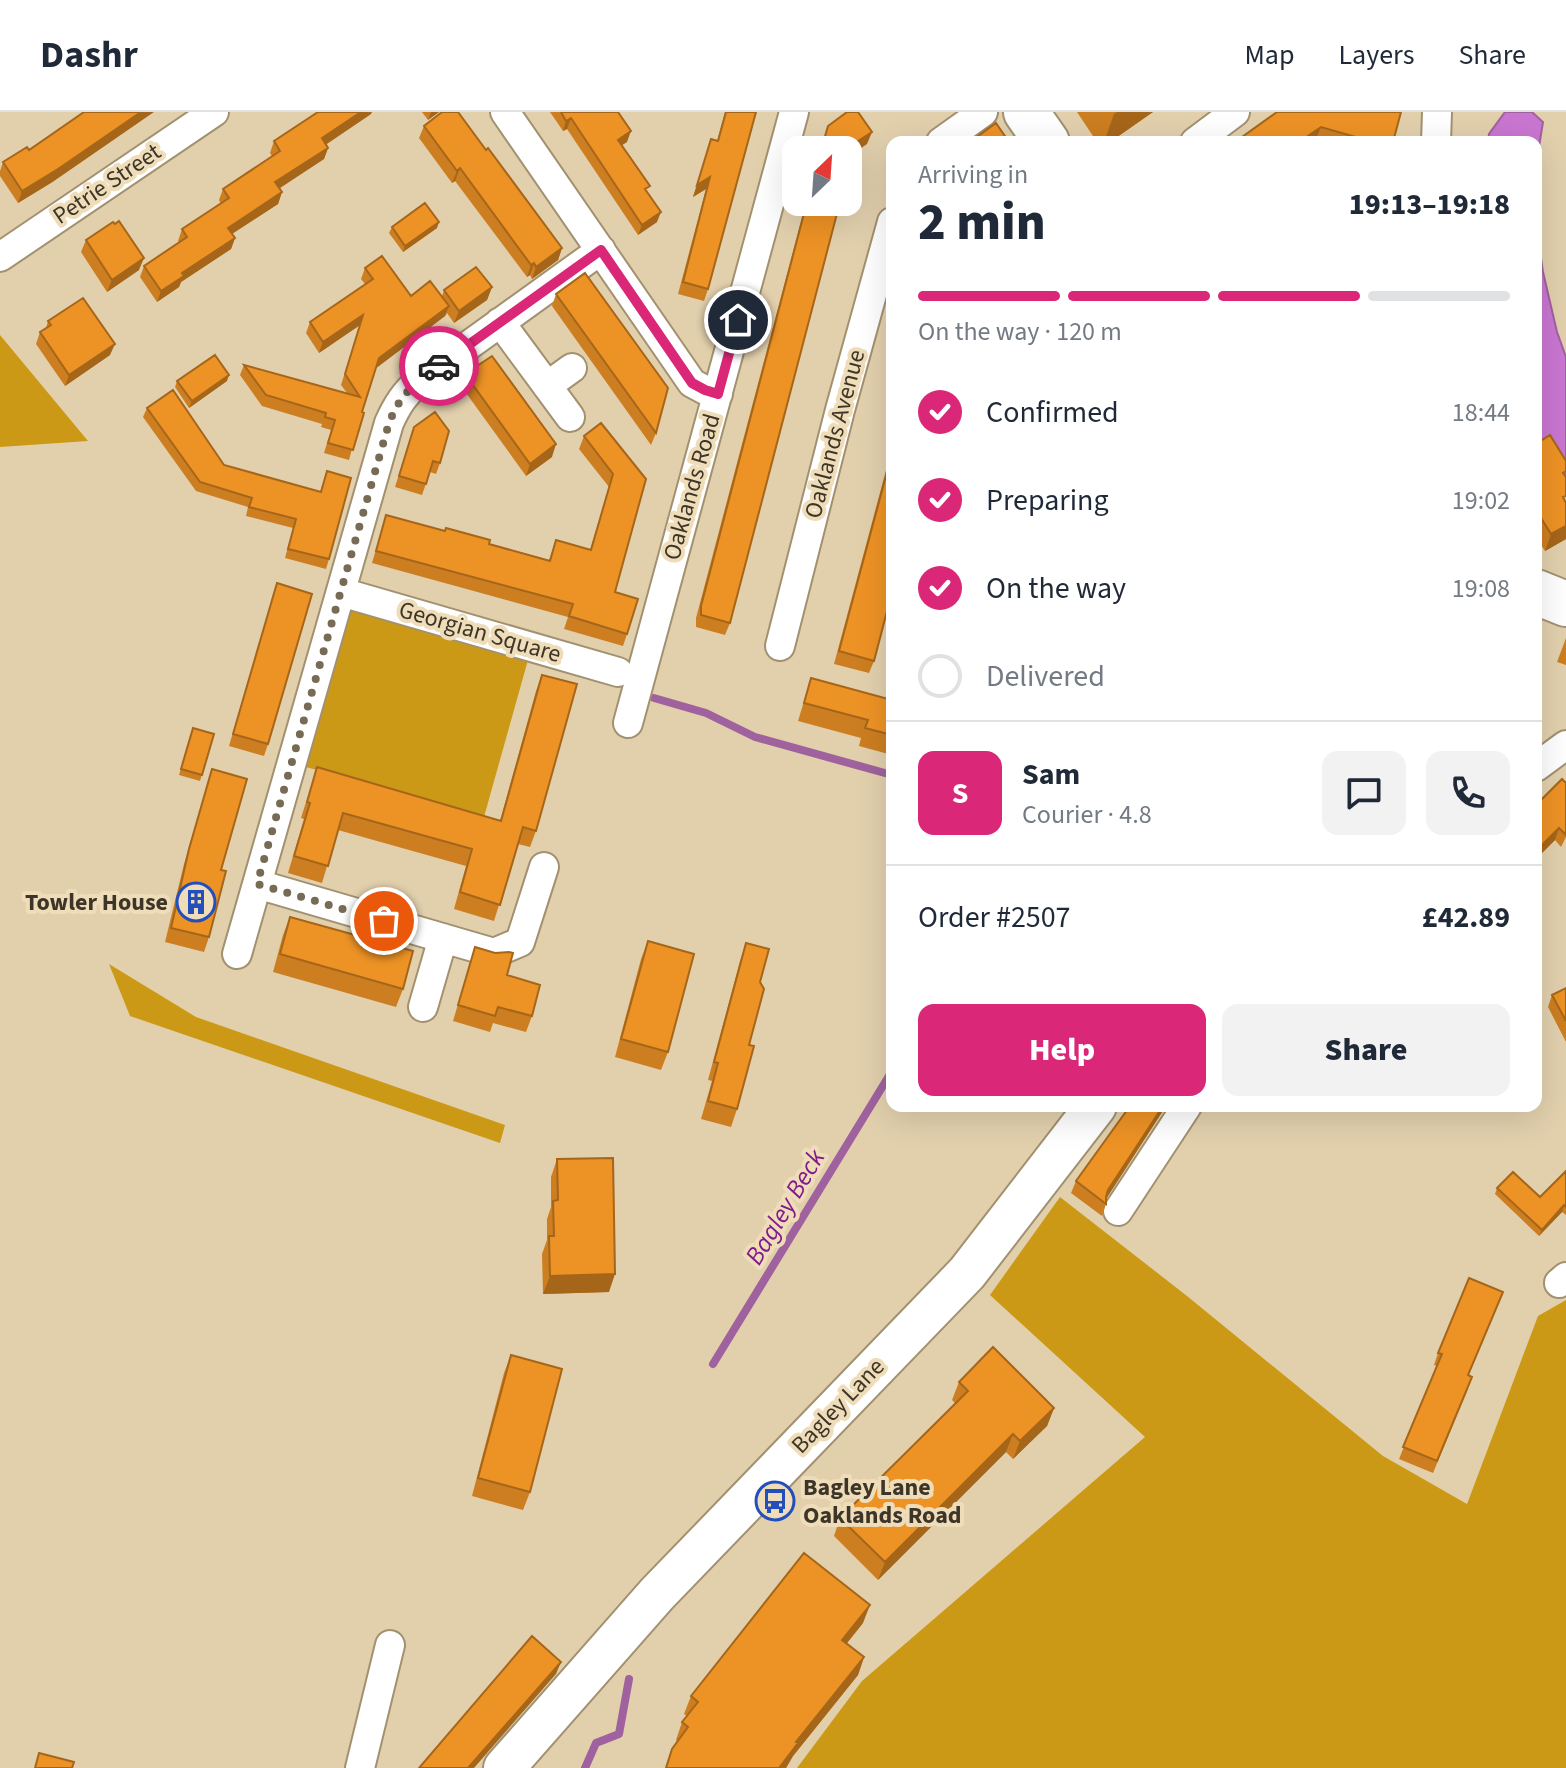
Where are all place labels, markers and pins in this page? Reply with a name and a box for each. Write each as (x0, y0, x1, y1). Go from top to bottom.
pin (704, 286, 772, 354)
building icon: Towler House (175, 881, 217, 923)
place label: Towler House (25, 885, 168, 920)
pin (350, 887, 418, 955)
place label: Bagley Lane Oaklands Road (803, 1470, 962, 1533)
bus stop icon: Bagley Lane Oaklands Road (754, 1480, 796, 1522)

